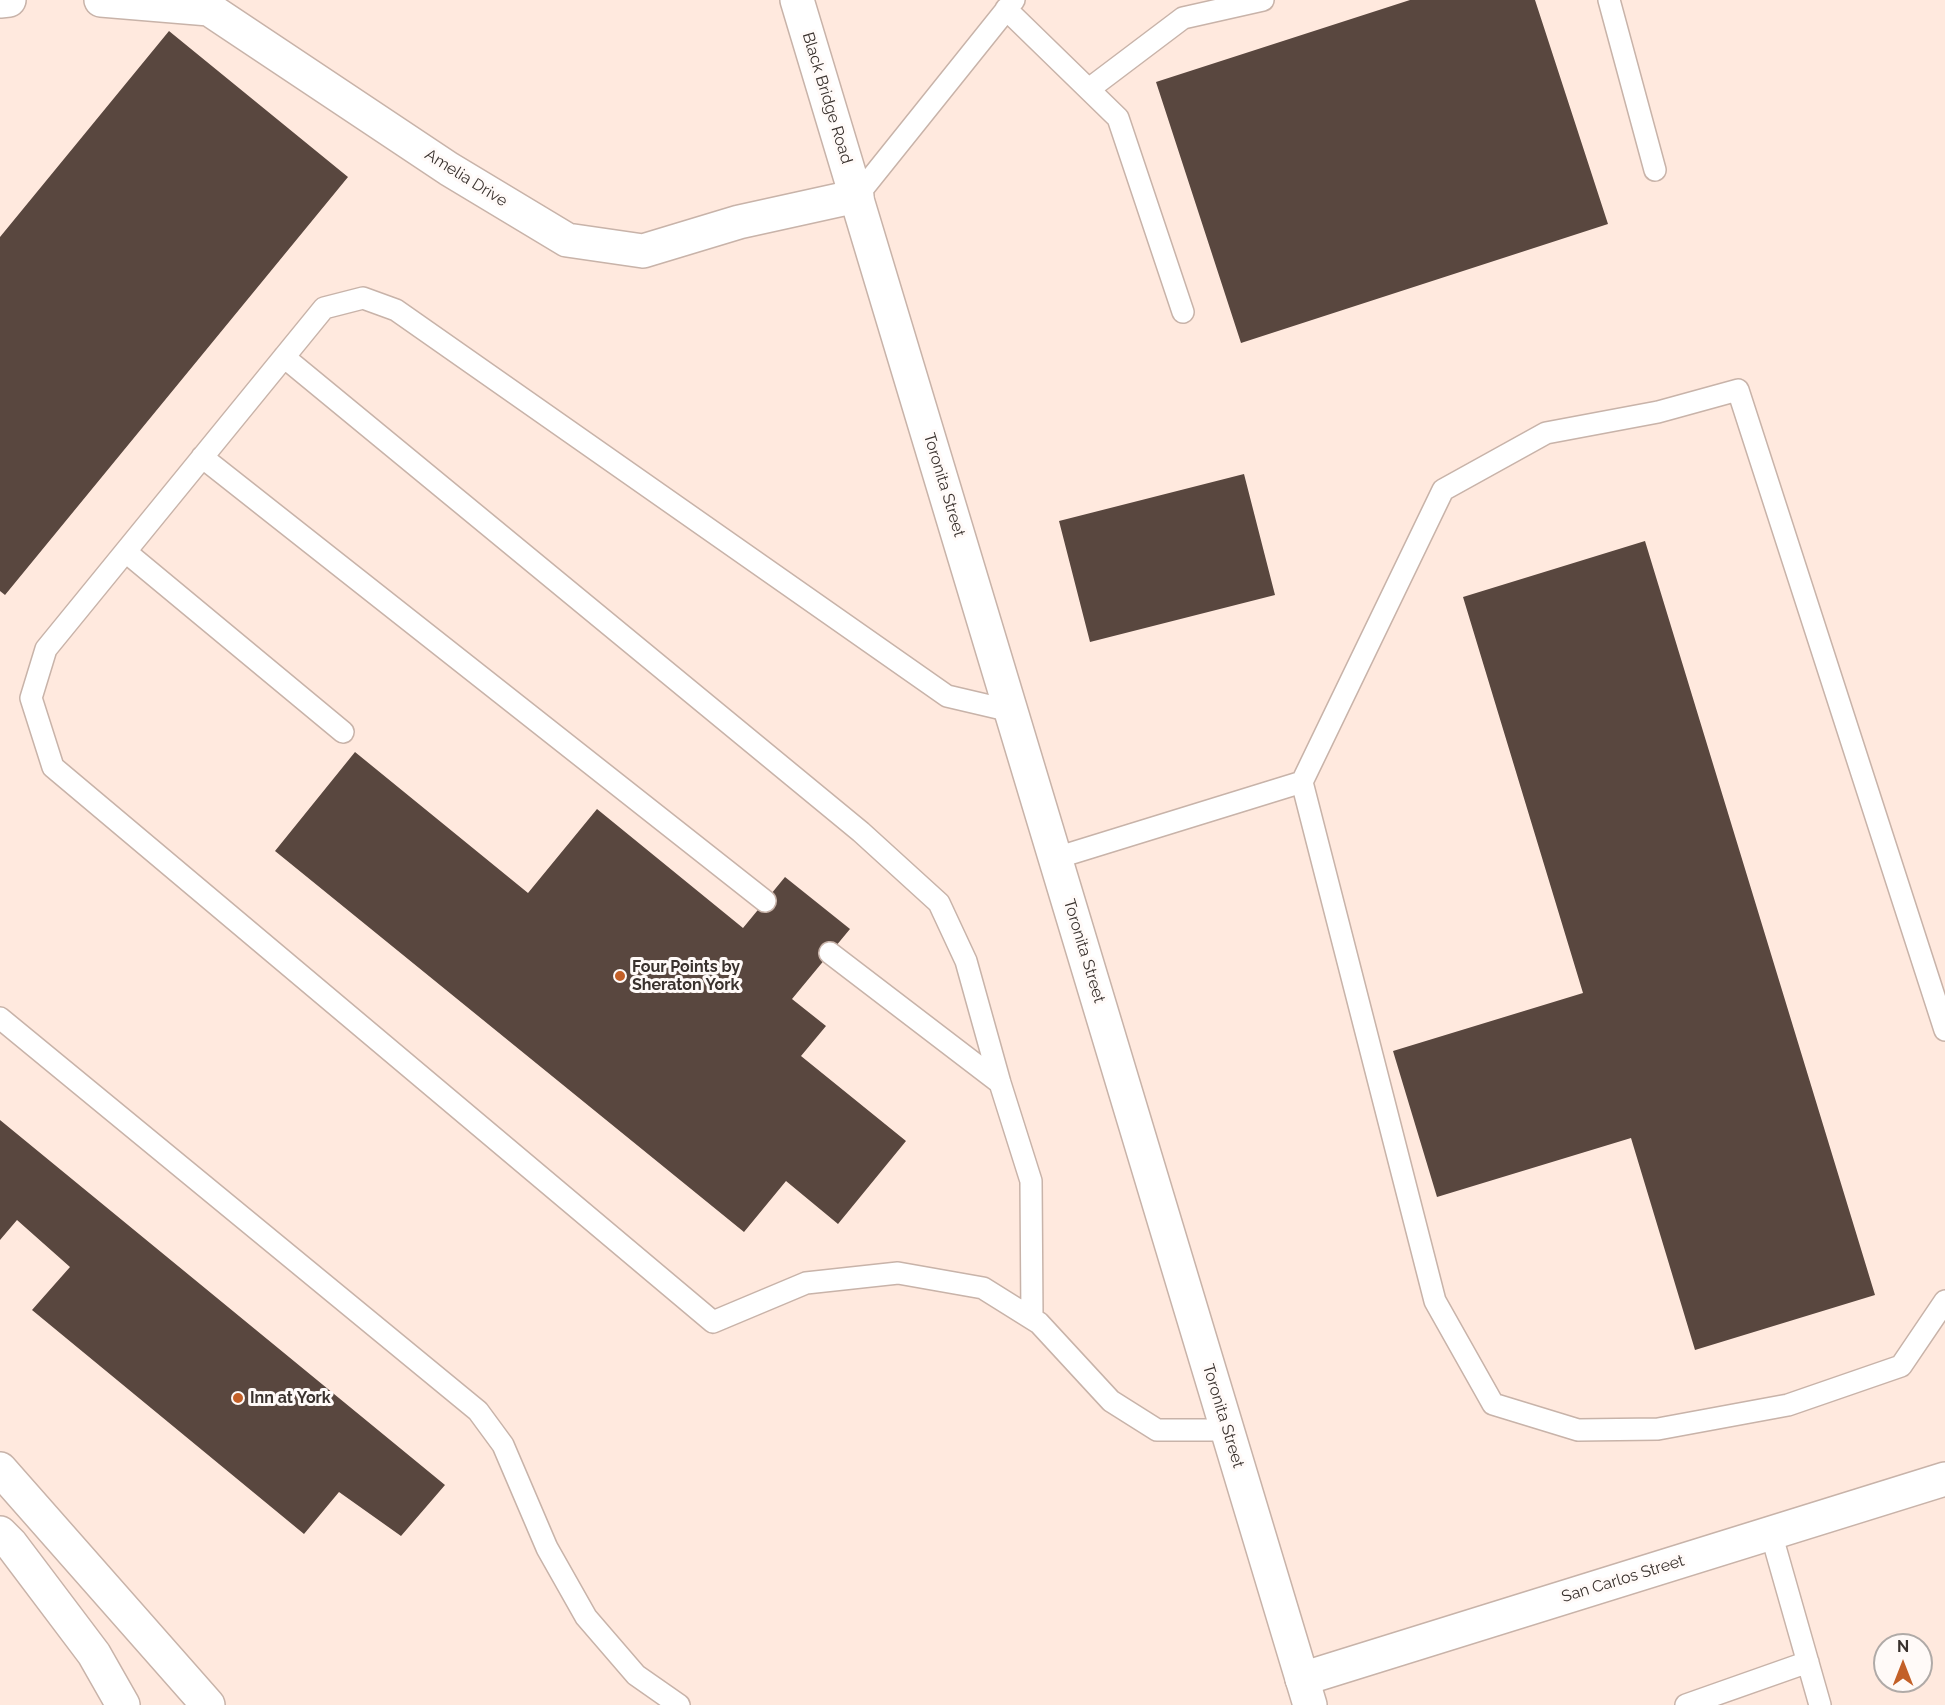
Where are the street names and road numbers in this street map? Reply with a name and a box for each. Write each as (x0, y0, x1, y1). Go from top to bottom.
street label: Black Bridge Road (798, 30, 856, 166)
street label: Amelia Drive (421, 145, 511, 211)
street label: Toronita Street (919, 431, 969, 539)
street label: Toronita Street (1059, 897, 1109, 1005)
street label: Toronita Street (1198, 1362, 1248, 1470)
street label: San Carlos Street (1559, 1551, 1687, 1607)

